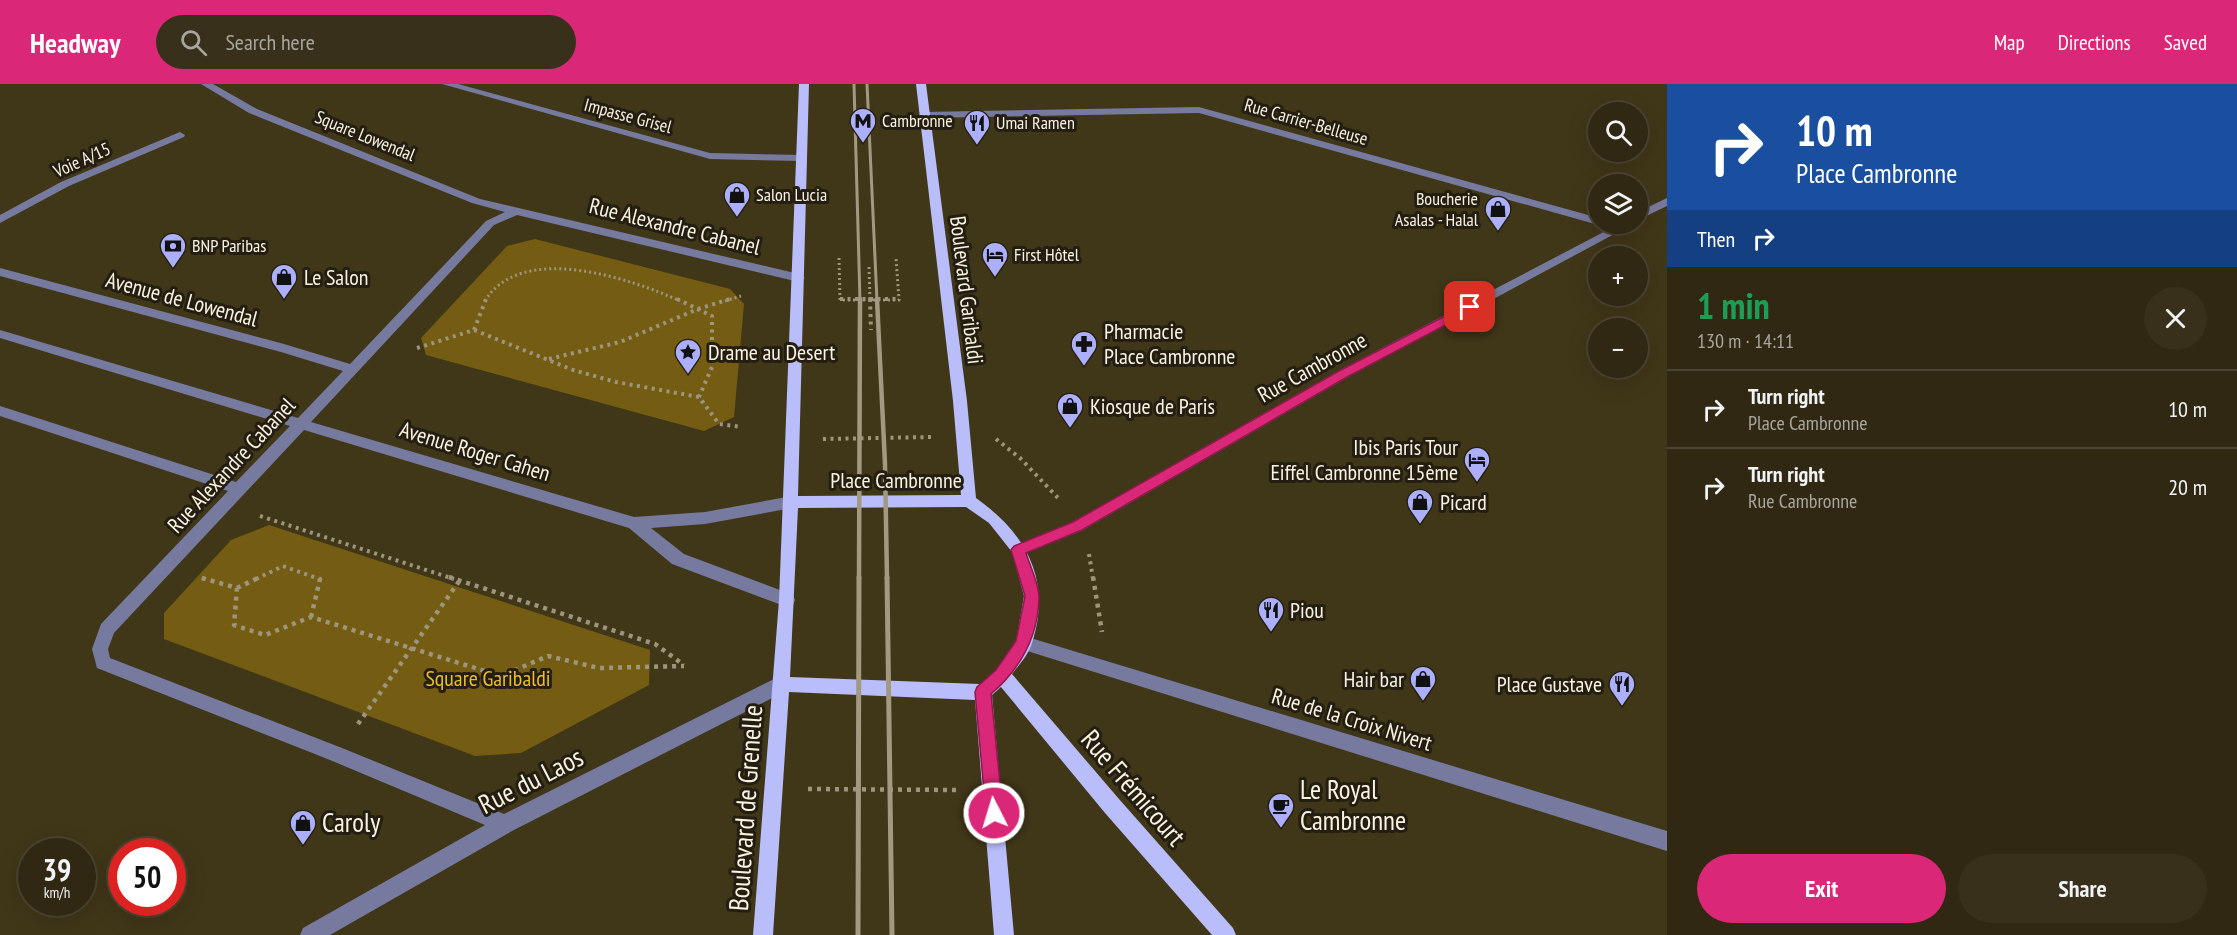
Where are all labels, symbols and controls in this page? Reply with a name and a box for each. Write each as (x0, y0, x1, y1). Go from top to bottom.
search box (156, 15, 576, 69)
text: Headway (30, 24, 120, 61)
icon: search (177, 26, 210, 59)
text: Search here (225, 28, 315, 56)
text: Map (1994, 29, 2025, 56)
text: Directions (2058, 29, 2131, 56)
text: Saved (2164, 29, 2207, 56)
street label: Impasse Grisel (582, 93, 675, 138)
street label: Rue Carrier-Belleuse (1242, 93, 1371, 150)
map controls (1588, 102, 1648, 378)
button: search (1588, 102, 1648, 162)
text: 10 m (1796, 103, 1873, 158)
street label: Square Lowendal (312, 105, 419, 166)
metro station icon: Cambronne (848, 106, 878, 144)
restaurant icon: Umai Ramen (962, 108, 992, 146)
icon: right (1697, 108, 1775, 186)
place label: Cambronne (882, 109, 953, 132)
place label: Umai Ramen (996, 111, 1075, 134)
street label: Voie A/15 (49, 137, 114, 183)
text: Place Cambronne (1796, 156, 1957, 190)
button: layers (1588, 174, 1648, 234)
shop icon: Salon Lucia (722, 180, 752, 218)
place label: Salon Lucia (756, 183, 827, 206)
place label: Boucherie Asalas - Halal (1395, 187, 1479, 231)
street label: Rue Alexandre Cabanel (587, 191, 764, 261)
shop icon: Boucherie Asalas - Halal (1483, 194, 1513, 232)
street label: Boulevard Garibaldi (944, 214, 990, 366)
icon: right (1747, 222, 1780, 255)
text: Then (1697, 225, 1735, 253)
bank icon: BNP Paribas (158, 231, 188, 269)
place label: BNP Paribas (192, 234, 266, 257)
hotel icon: First Hôtel (980, 240, 1010, 278)
place label: First Hôtel (1014, 243, 1080, 266)
button: + (1588, 246, 1648, 306)
shop icon: Le Salon (269, 262, 299, 300)
place label: Le Salon (304, 263, 368, 291)
street label: Avenue de Lowendal (103, 265, 262, 333)
pin (1444, 281, 1495, 332)
text: 1 min (1697, 282, 1770, 329)
button: close (2144, 287, 2207, 350)
icon: arrive (1453, 290, 1486, 323)
place label: Pharmacie Place Cambronne (1104, 317, 1235, 370)
button: − (1588, 318, 1648, 378)
street label: Rue Cambronne (1253, 326, 1371, 408)
text: 130 m · 14:11 (1697, 328, 1794, 354)
pharmacy icon: Pharmacie Place Cambronne (1069, 329, 1099, 367)
place icon: Drame au Desert (673, 337, 703, 375)
place label: Drame au Desert (708, 338, 835, 366)
text: Turn right (1748, 382, 1825, 410)
street label: Rue Alexandre Cabanel (161, 391, 302, 539)
shop icon: Kiosque de Paris (1055, 391, 1085, 429)
place label: Kiosque de Paris (1090, 392, 1215, 420)
icon: right (1697, 393, 1730, 426)
text: 10 m (2168, 395, 2207, 423)
text: Place Cambronne (1748, 410, 1868, 436)
street label: Avenue Roger Cahen (396, 415, 554, 487)
place label: Ibis Paris Tour Eiffel Cambronne 15ème (1270, 433, 1458, 486)
hotel icon: Ibis Paris Tour Eiffel Cambronne 15ème (1462, 445, 1492, 483)
text: Turn right (1748, 460, 1825, 488)
street label: Place Cambronne (830, 466, 962, 494)
icon: right (1697, 471, 1730, 504)
text: 20 m (2168, 473, 2207, 501)
shop icon: Picard (1405, 487, 1435, 525)
place label: Picard (1440, 488, 1487, 516)
text: Rue Cambronne (1748, 488, 1857, 514)
restaurant icon: Piou (1256, 595, 1286, 633)
place label: Piou (1290, 596, 1324, 624)
park label: Square Garibaldi (425, 664, 551, 692)
shop icon: Hair bar (1408, 664, 1438, 702)
place label: Hair bar (1344, 665, 1404, 693)
restaurant icon: Place Gustave (1607, 669, 1637, 707)
place label: Place Gustave (1497, 670, 1602, 698)
street label: Rue de la Croix Nivert (1269, 681, 1435, 757)
street label: Boulevard de Grenelle (721, 704, 769, 912)
street label: Rue Frémicourt (1074, 722, 1194, 853)
street label: Rue du Laos (472, 739, 589, 821)
place label: Le Royal Cambronne (1300, 772, 1406, 837)
position arrow (962, 781, 1026, 845)
cafe icon: Le Royal Cambronne (1266, 791, 1296, 829)
place label: Caroly (322, 805, 381, 839)
shop icon: Caroly (288, 808, 318, 846)
speed limit sign: 50 (108, 838, 186, 916)
text: 39 (43, 850, 71, 889)
button: Exit (1697, 854, 1946, 923)
button: Share (1958, 854, 2207, 923)
text: km/h (44, 883, 70, 902)

